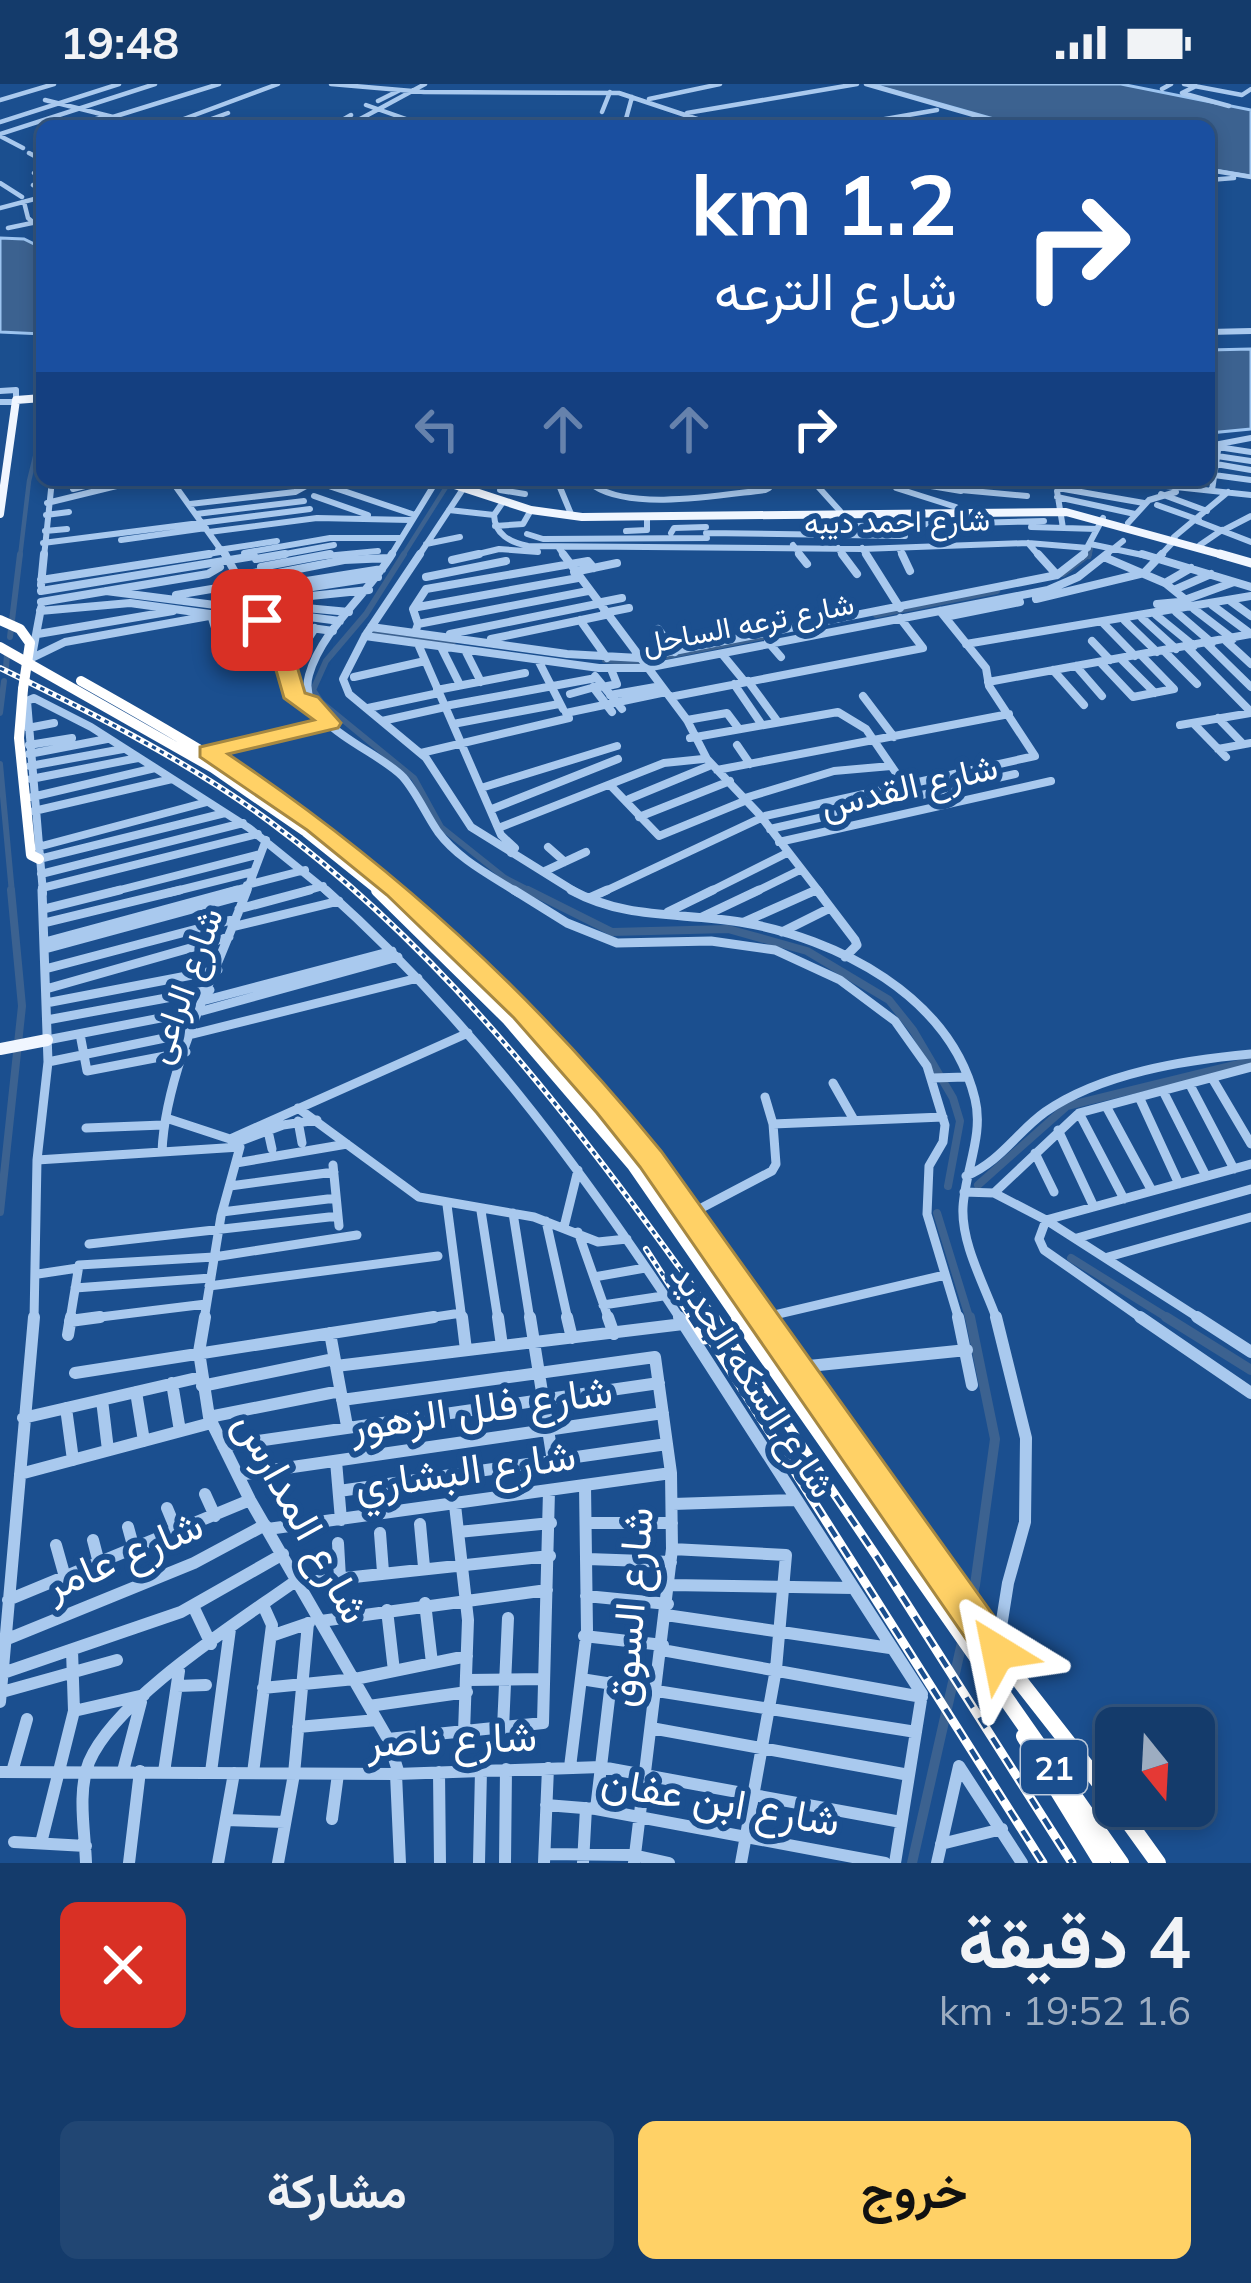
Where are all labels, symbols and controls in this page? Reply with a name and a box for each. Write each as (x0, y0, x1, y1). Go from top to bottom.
text: 19:48 (60, 14, 179, 70)
text: 1.2 km (690, 151, 957, 256)
icon: right (999, 168, 1155, 324)
text: شارع الترعه (714, 256, 957, 324)
icon: left (404, 396, 470, 462)
icon: ahead (530, 396, 596, 462)
icon: ahead (656, 396, 722, 462)
icon: right (782, 396, 848, 462)
street label: شارع احمد ديبه (804, 500, 990, 544)
pin (211, 569, 313, 671)
street label: شارع ترعه الساحل (639, 584, 857, 664)
icon: arrive (229, 587, 295, 653)
street label: شارع القدس (816, 743, 1002, 830)
street label: شارع الراعى (134, 901, 235, 1070)
street label: شارع السكه الحديد (659, 1254, 846, 1507)
street label: شارع فلل الزهور (346, 1362, 616, 1455)
street label: شارع المدارس (220, 1402, 383, 1634)
street label: شارع البشاري (351, 1427, 580, 1520)
street label: شارع عامر (35, 1497, 211, 1614)
street label: شارع السوق (594, 1505, 667, 1709)
position arrow (935, 1589, 1061, 1715)
north arrow (1095, 1707, 1215, 1827)
map controls (1095, 1707, 1215, 1827)
street label: شارع ناصر (365, 1709, 538, 1770)
road number: 21 (1021, 1740, 1087, 1794)
street label: شارع ابن عفان (597, 1753, 844, 1850)
text: 4 دقيقة (958, 1896, 1191, 1986)
button: close (60, 1902, 186, 2028)
text: 1.6 km · 19:52 (939, 1986, 1191, 2035)
button: مشاركة (60, 2121, 614, 2259)
button: خروج (638, 2121, 1191, 2259)

